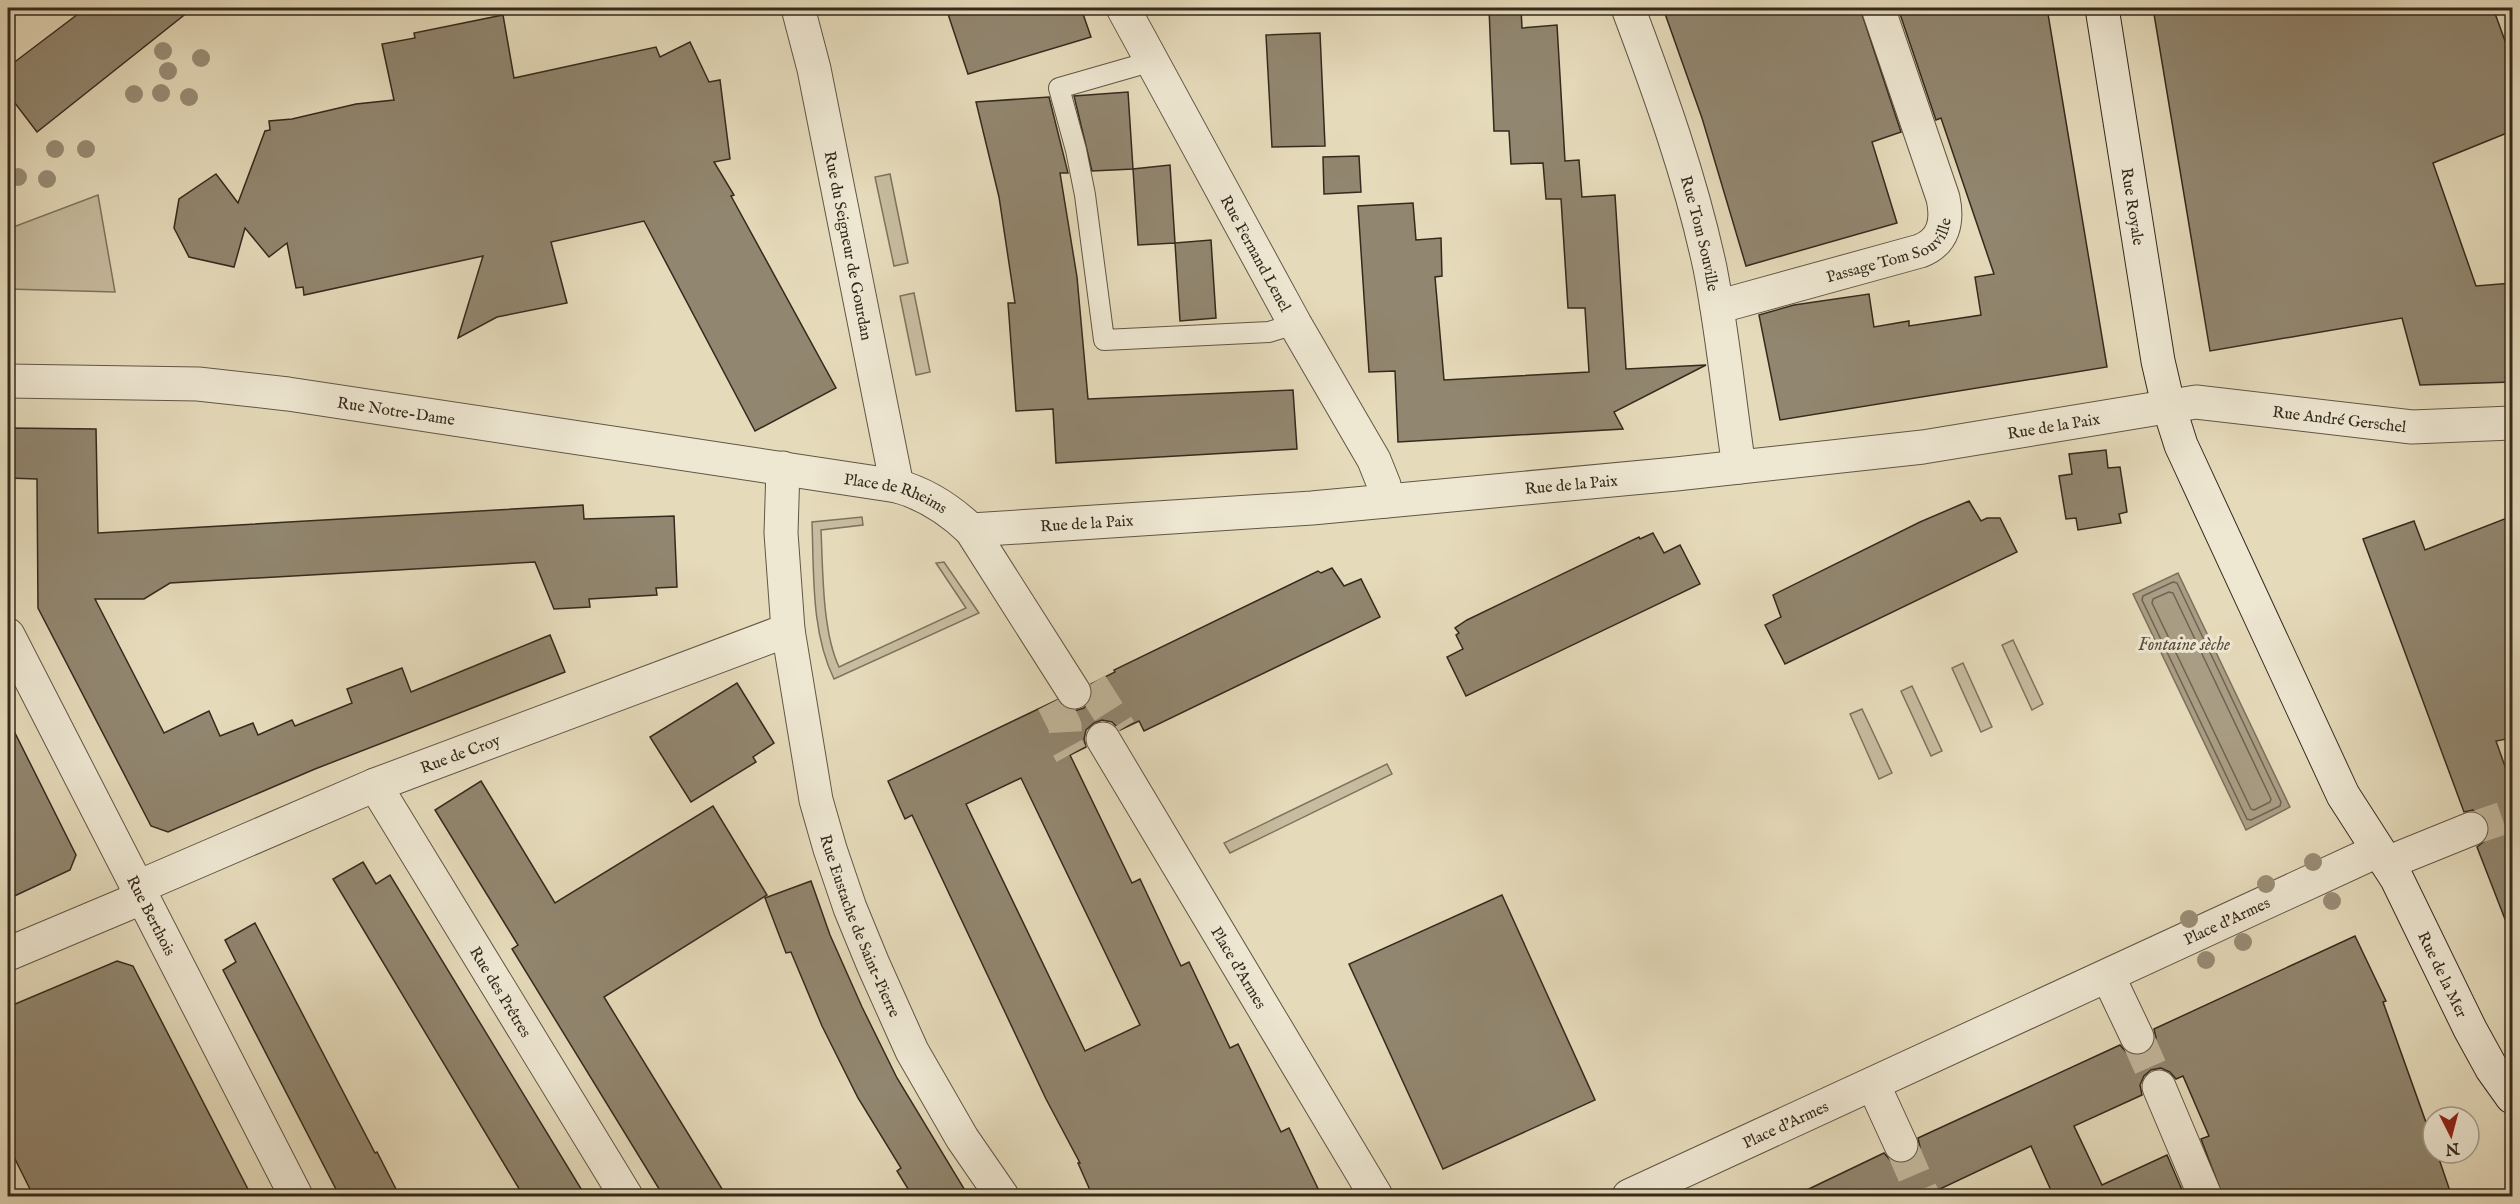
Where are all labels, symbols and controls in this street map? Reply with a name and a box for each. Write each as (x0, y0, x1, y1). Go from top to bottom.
street label: Rue du Seigneur de Gourdan (819, 150, 876, 343)
street label: Rue Royale (2116, 167, 2148, 247)
street label: Rue Tom Souville (1675, 174, 1722, 293)
street label: Rue Fernand Lenel (1215, 192, 1295, 316)
street label: Passage Tom Souville (1824, 217, 1957, 288)
street label: Rue Notre-Dame (336, 394, 456, 431)
street label: Rue André Gerschel (2271, 403, 2408, 438)
street label: Rue de la Paix (2006, 410, 2102, 445)
street label: Place de Rheims (842, 470, 951, 519)
street label: Rue de la Paix (1524, 471, 1619, 500)
street label: Rue de la Paix (1040, 512, 1134, 538)
water label: Fontaine sèche (2138, 634, 2230, 657)
street label: Rue de Croy (418, 731, 504, 779)
street label: Rue Eustache de Saint-Pierre (814, 832, 904, 1021)
street label: Rue Berthois (121, 873, 179, 960)
street label: Place d'Armes (2181, 894, 2274, 951)
street label: Place d'Armes (1205, 924, 1270, 1014)
street label: Rue de la Mer (2412, 929, 2471, 1022)
street label: Rue des Prêtres (464, 943, 535, 1042)
street label: Place d'Armes (1740, 1097, 1833, 1154)
north arrow (2421, 1105, 2481, 1165)
text: N (2444, 1137, 2461, 1159)

